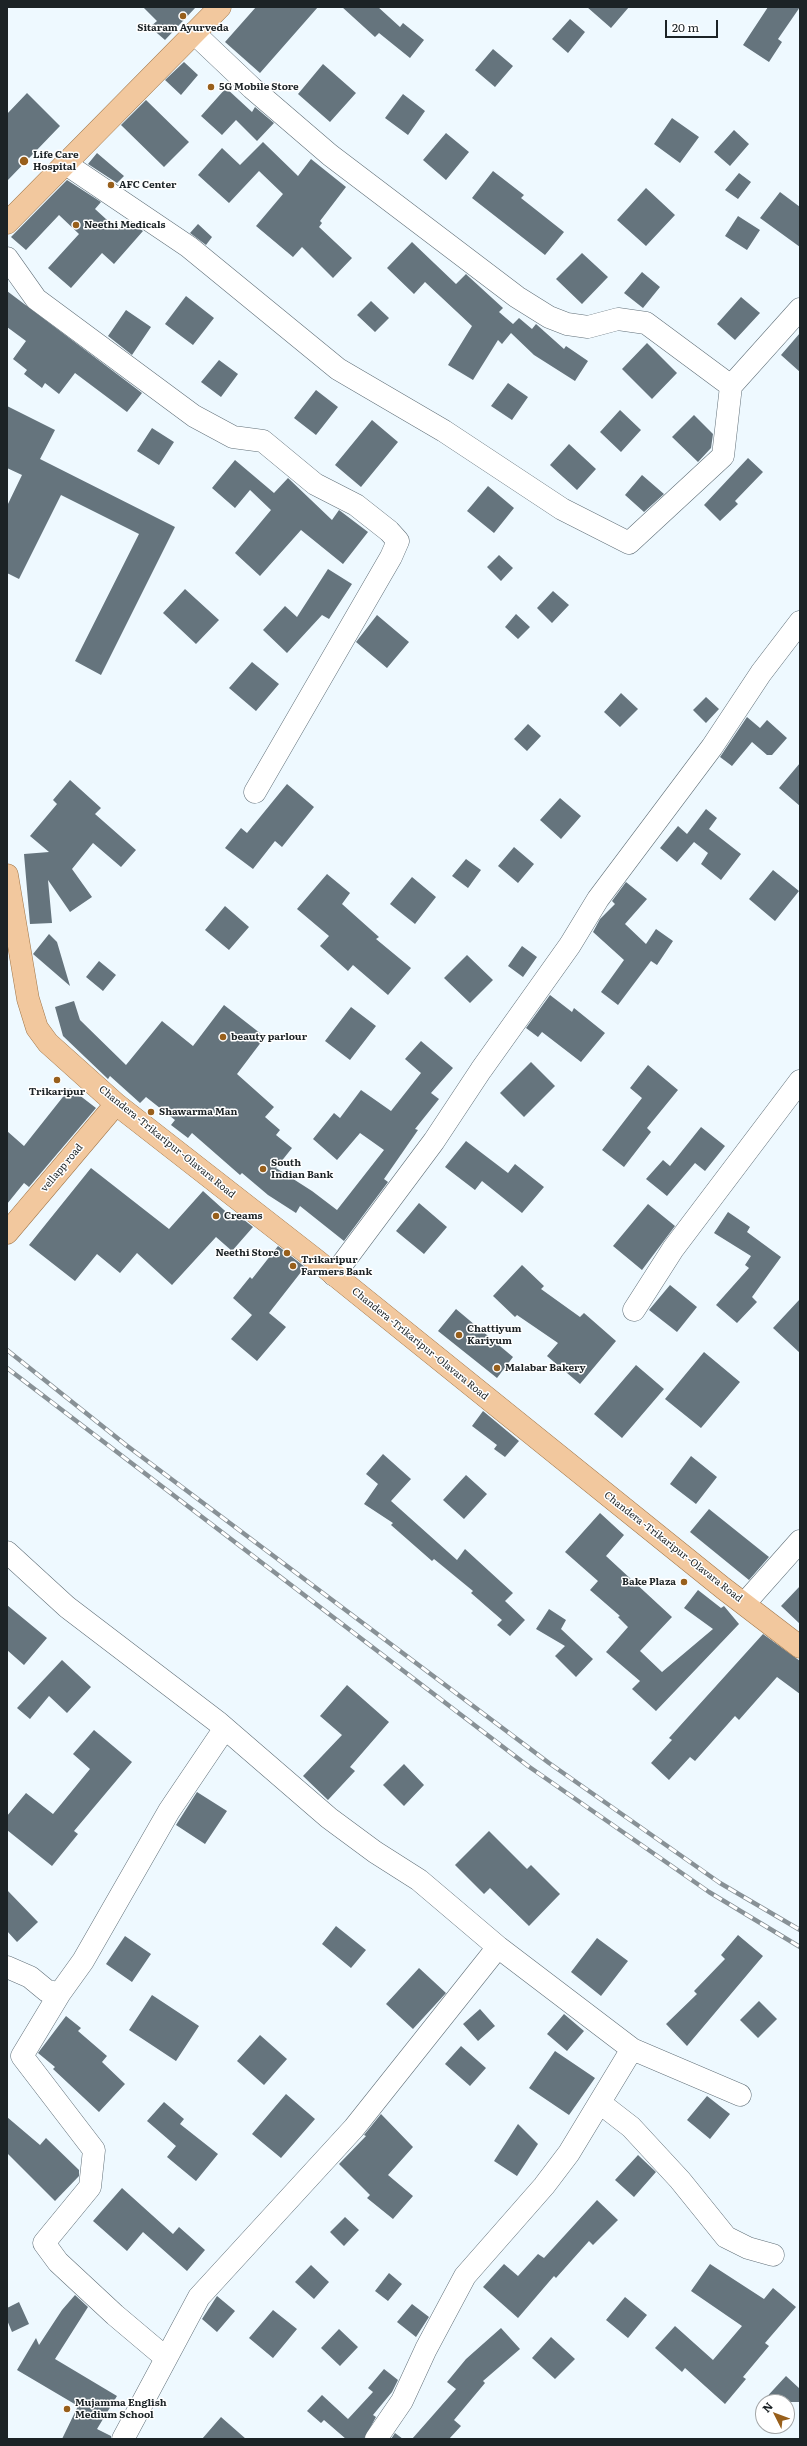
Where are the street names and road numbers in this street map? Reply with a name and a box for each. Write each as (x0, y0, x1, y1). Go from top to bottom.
street label: Chandera -Trikaripur -Olavara Road (96, 1083, 238, 1201)
street label: vellapp road (38, 1142, 86, 1194)
street label: Chandera -Trikaripur -Olavara Road (349, 1285, 491, 1403)
street label: Chandera -Trikaripur -Olavara Road (602, 1489, 744, 1605)

